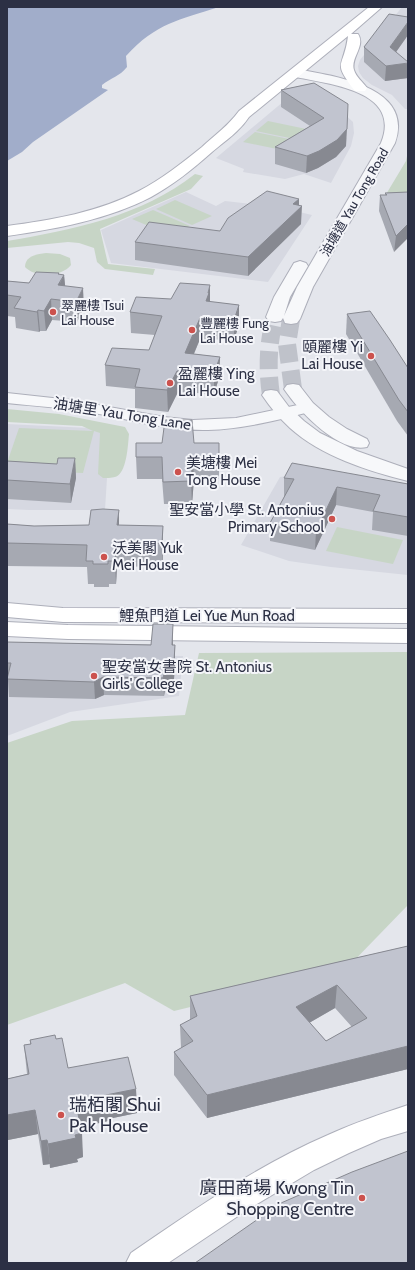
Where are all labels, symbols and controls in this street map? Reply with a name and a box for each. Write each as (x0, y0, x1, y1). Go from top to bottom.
street label: 油塘道 Yau Tong Road (316, 145, 392, 259)
place label: 翠麗樓 Tsui Lai House (61, 297, 124, 328)
marker: 翠麗樓 Tsui Lai House (48, 307, 58, 317)
place label: 豐麗樓 Fung Lai House (200, 315, 269, 346)
marker: 豐麗樓 Fung Lai House (187, 325, 197, 335)
place label: 頤麗樓 Yi Lai House (301, 338, 363, 373)
marker: 頤麗樓 Yi Lai House (366, 351, 376, 361)
place label: 盈麗樓 Ying Lai House (178, 365, 255, 400)
marker: 盈麗樓 Ying Lai House (165, 378, 175, 388)
street label: 油塘里 Yau Tong Lane (52, 394, 193, 434)
place label: 美塘樓 Mei Tong House (186, 454, 261, 489)
marker: 美塘樓 Mei Tong House (173, 467, 183, 477)
place label: 聖安當小學 St. Antonius Primary School (169, 501, 324, 536)
marker: 聖安當小學 St. Antonius Primary School (327, 514, 337, 524)
place label: 沃美閣 Yuk Mei House (112, 539, 183, 574)
marker: 沃美閣 Yuk Mei House (99, 552, 109, 562)
street label: 鯉魚門道 Lei Yue Mun Road (119, 607, 295, 625)
place label: 聖安當女書院 St. Antonius Girls' College (102, 658, 272, 693)
marker: 聖安當女書院 St. Antonius Girls' College (89, 671, 99, 681)
place label: 瑞栢閣 Shui Pak House (69, 1094, 160, 1137)
marker: 瑞栢閣 Shui Pak House (56, 1110, 66, 1120)
place label: 廣田商場 Kwong Tin Shopping Centre (199, 1177, 354, 1220)
marker: 廣田商場 Kwong Tin Shopping Centre (357, 1193, 367, 1203)

